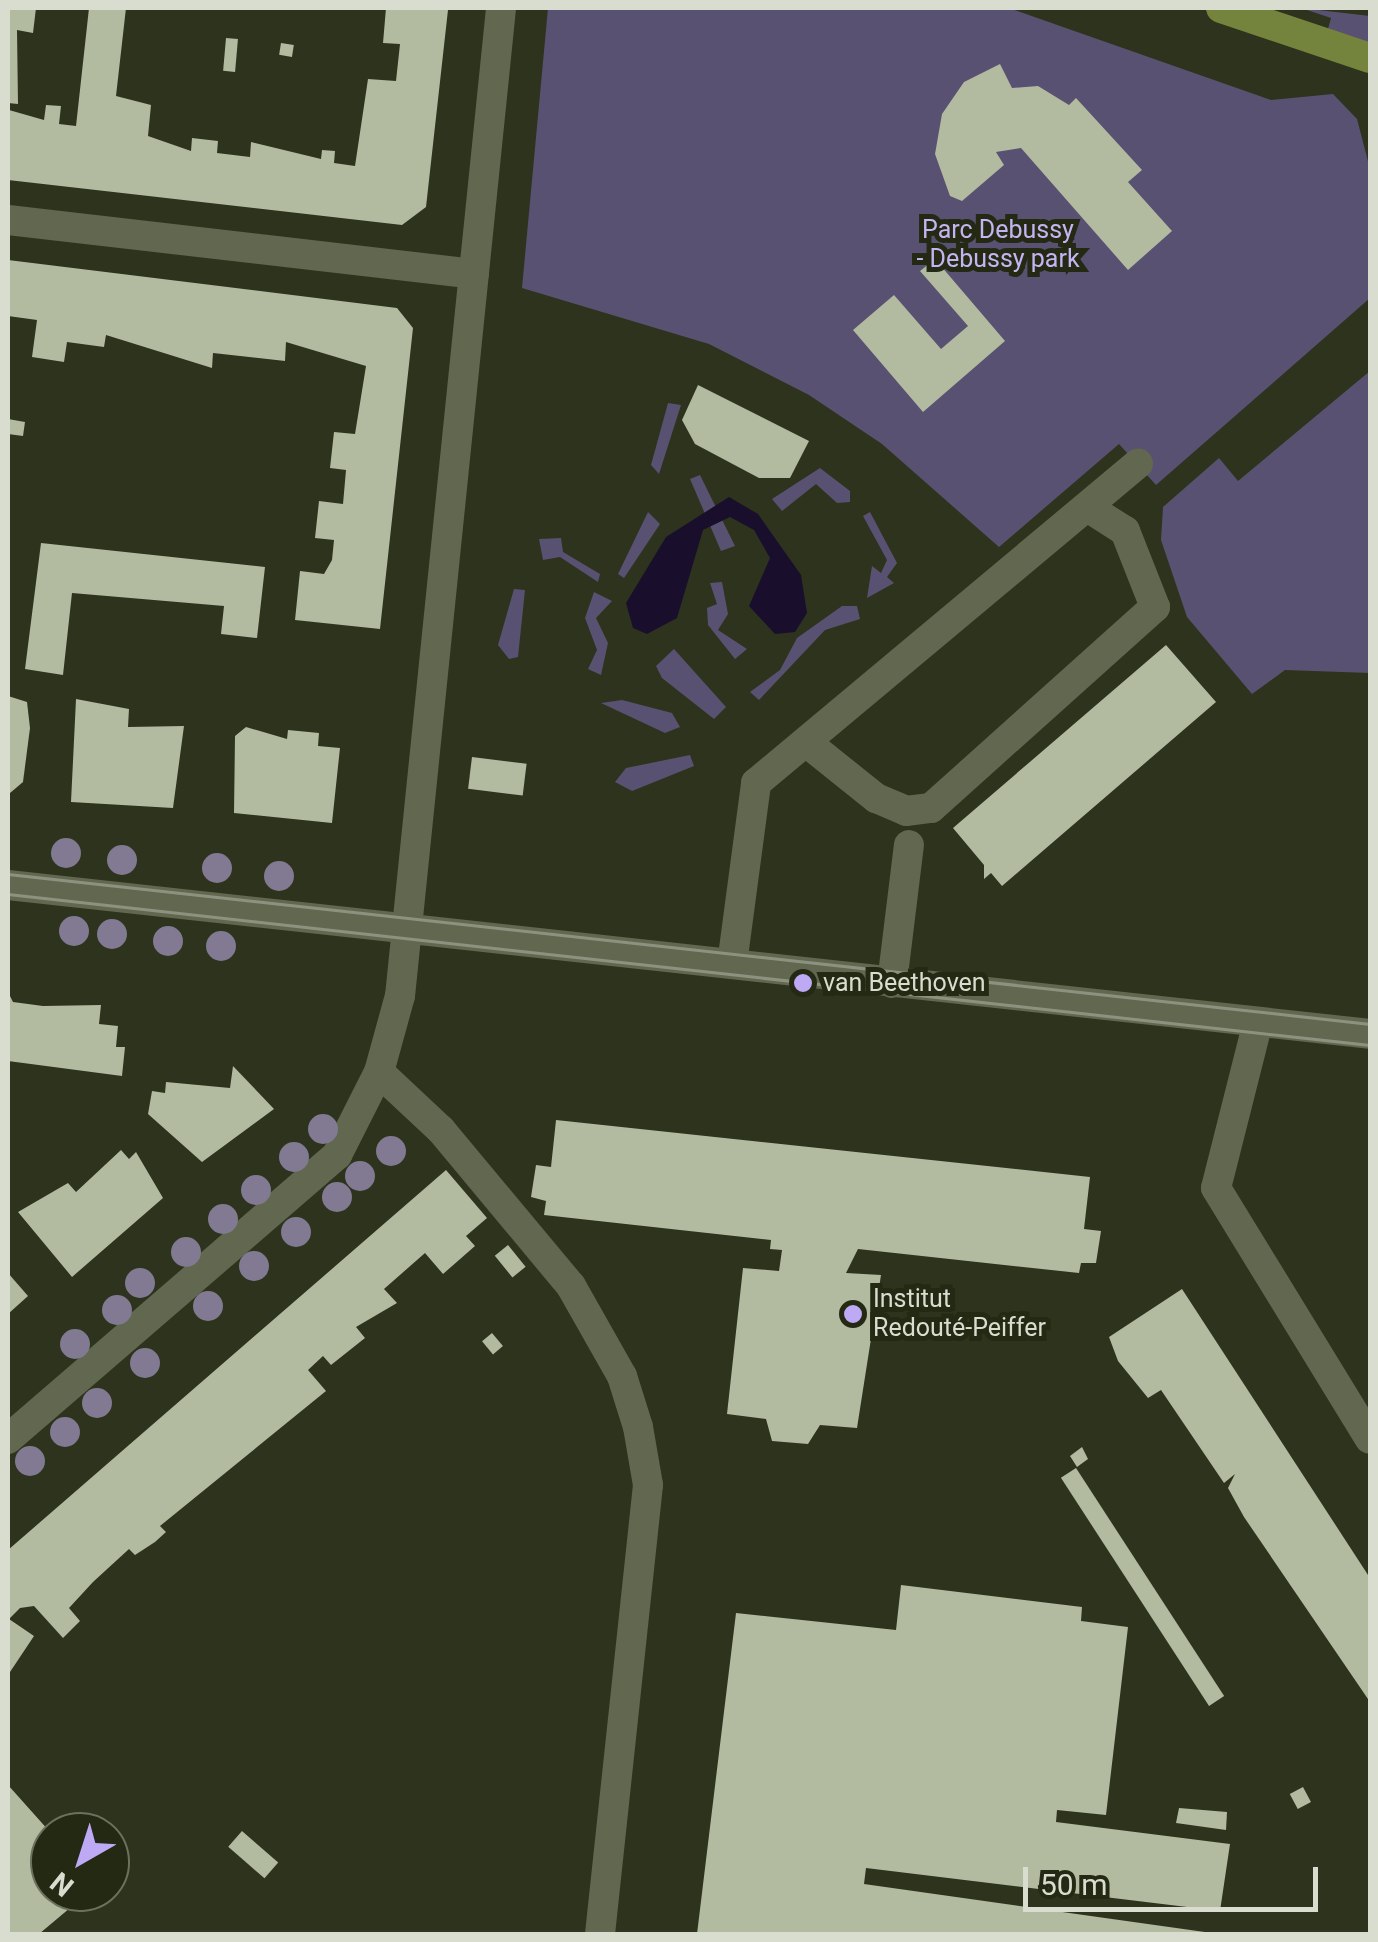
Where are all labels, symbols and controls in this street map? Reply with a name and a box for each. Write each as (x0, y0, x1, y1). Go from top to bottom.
park label: Parc Debussy - Debussy park (916, 216, 1080, 275)
place label: van Beethoven (823, 968, 986, 998)
marker: van Beethoven (792, 972, 814, 994)
place label: Institut Redouté-Peiffer (873, 1285, 1046, 1344)
marker: Institut Redouté-Peiffer (842, 1303, 864, 1325)
north arrow (30, 1812, 130, 1912)
scale bar (1028, 1847, 1323, 1909)
text: N (44, 1865, 80, 1903)
text: 50 m (1040, 1867, 1107, 1902)

